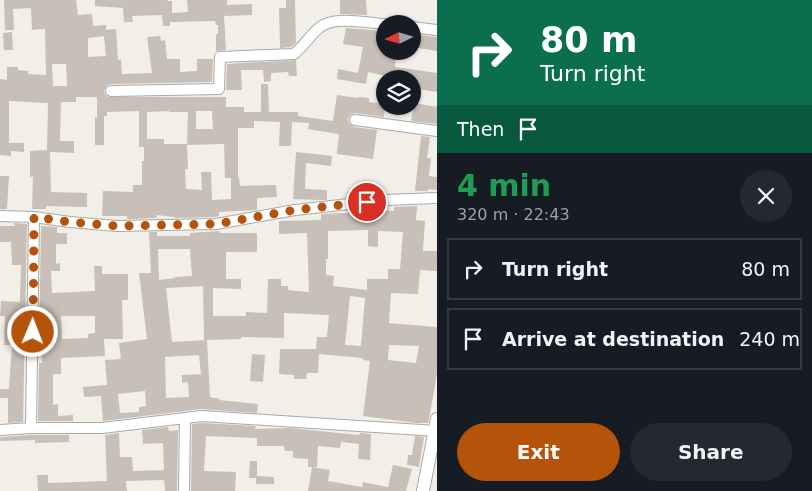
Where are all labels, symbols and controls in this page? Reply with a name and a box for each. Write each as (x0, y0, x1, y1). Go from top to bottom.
north arrow (376, 15, 421, 60)
map controls (376, 15, 421, 115)
icon: right (457, 20, 522, 85)
text: 80 m (540, 20, 637, 60)
text: Turn right (540, 61, 645, 86)
button: layers (376, 70, 421, 115)
icon: arrive (514, 115, 542, 143)
text: Then (457, 118, 504, 140)
text: 4 min (457, 168, 551, 203)
button: close (740, 170, 792, 222)
pin (346, 181, 388, 223)
icon: arrive (353, 188, 381, 216)
text: 320 m · 22:43 (457, 205, 570, 224)
icon: right (459, 255, 487, 283)
text: Turn right (502, 258, 608, 280)
text: 80 m (741, 258, 790, 280)
position arrow (6, 305, 58, 357)
icon: arrive (459, 325, 487, 353)
text: Arrive at destination (502, 328, 724, 350)
text: 240 m (739, 328, 800, 350)
button: Exit (457, 423, 620, 481)
button: Share (630, 423, 792, 481)

